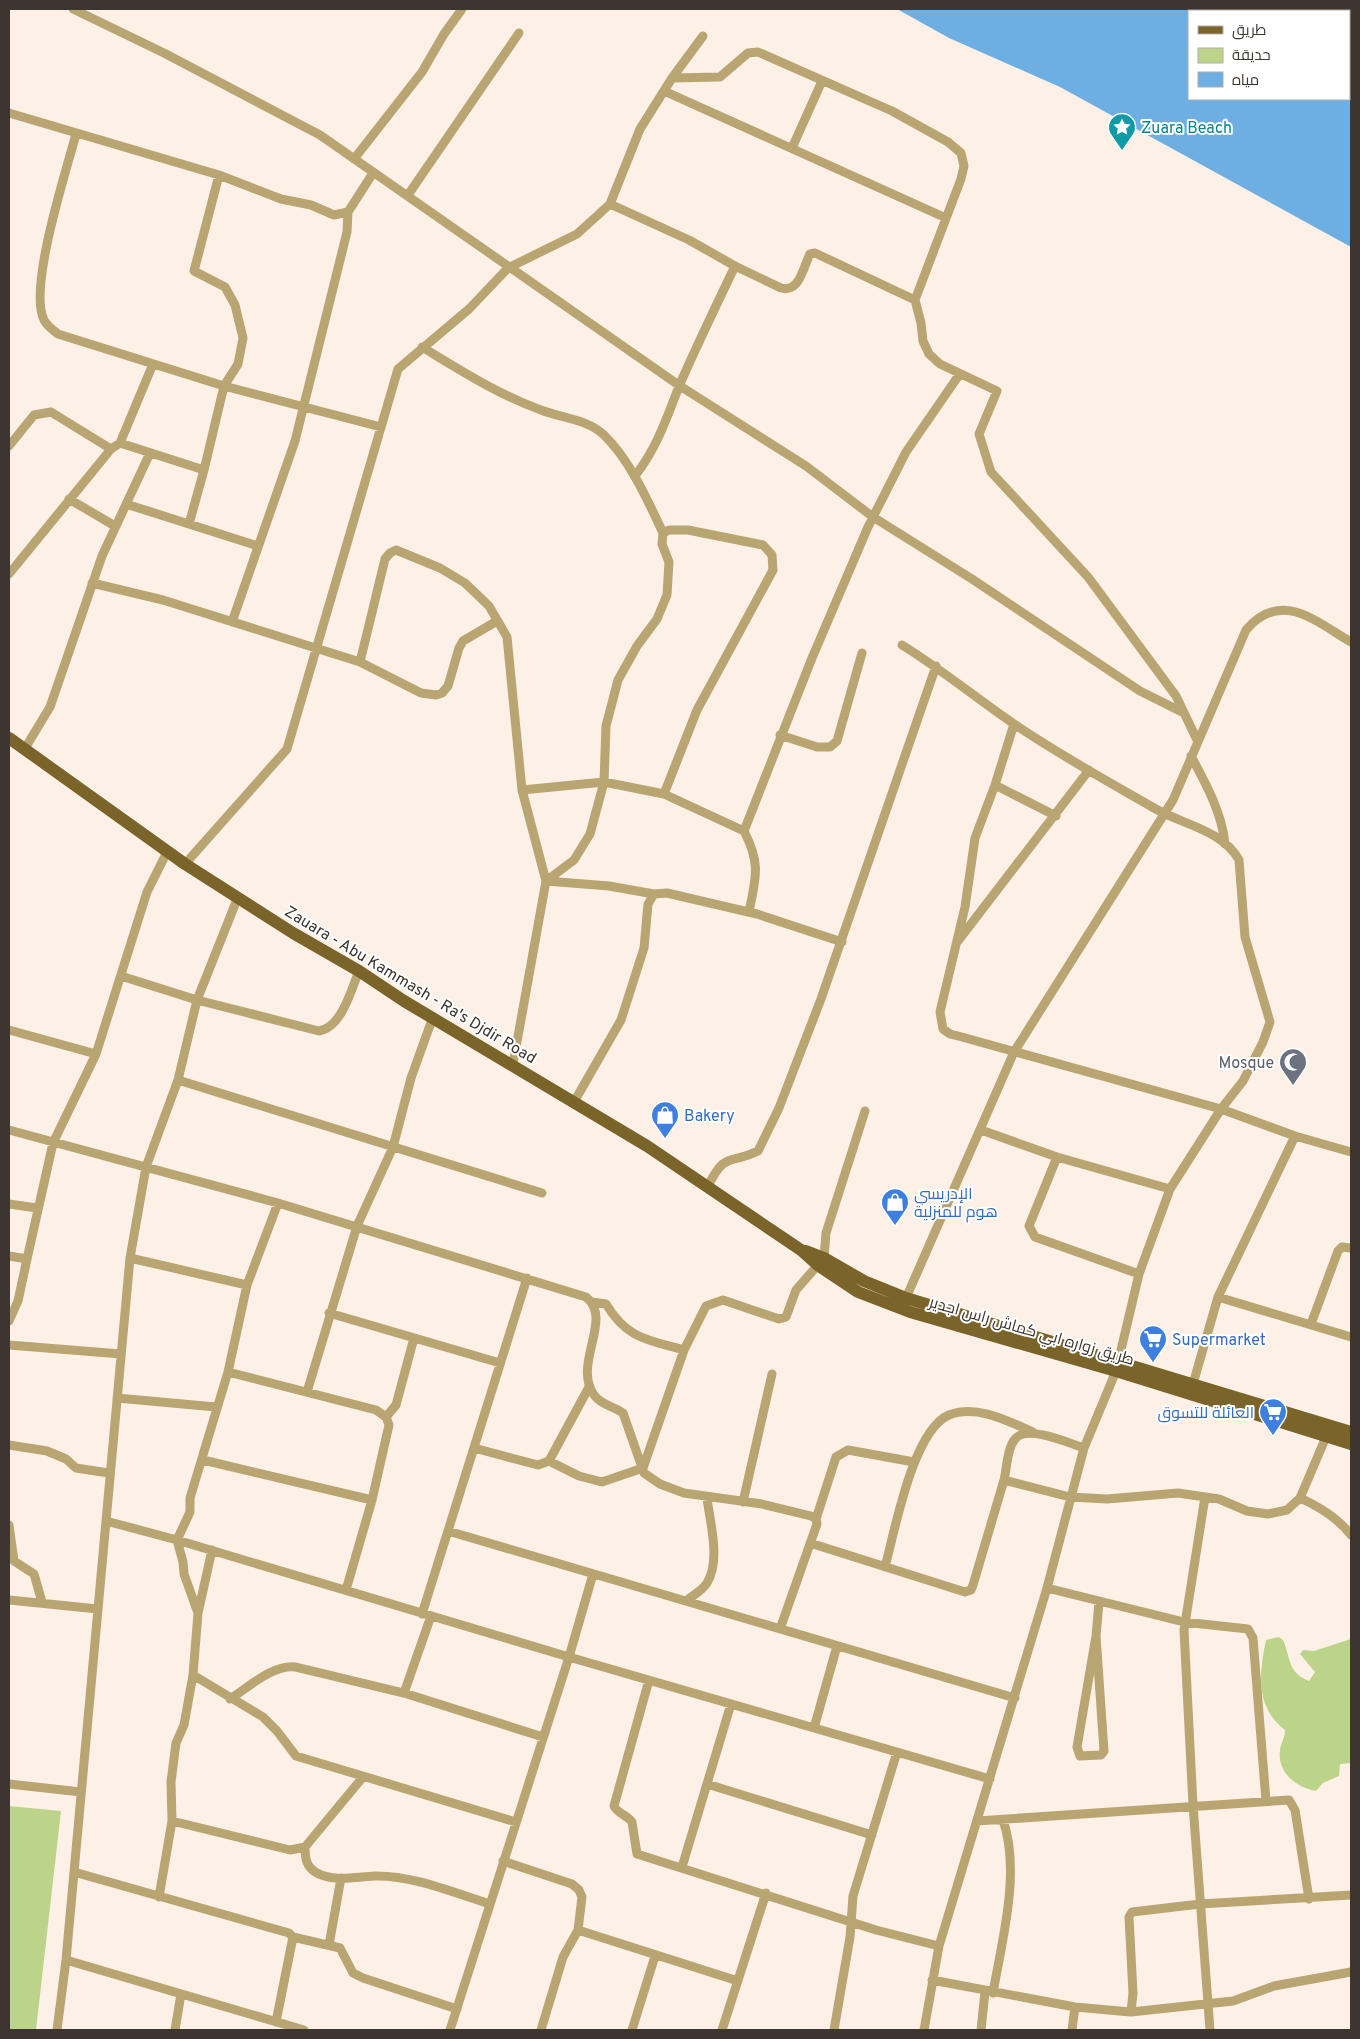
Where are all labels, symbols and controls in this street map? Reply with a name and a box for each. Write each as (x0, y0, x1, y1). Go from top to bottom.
legend (1188, 10, 1350, 100)
text: طريق (1232, 22, 1266, 41)
text: حديقة (1232, 47, 1271, 66)
text: مياه (1232, 72, 1259, 91)
place icon: Zuara Beach (1107, 112, 1137, 151)
place label: Zuara Beach (1141, 119, 1232, 139)
street label: Zauara - Abu Kammash - Ra's Djdir Road (280, 902, 540, 1069)
mosque icon: Mosque (1278, 1047, 1308, 1086)
place label: Mosque (1218, 1054, 1274, 1074)
shop icon: Bakery (650, 1100, 680, 1139)
place label: Bakery (684, 1107, 735, 1127)
place label: الإدريسي هوم للمنزلية (914, 1185, 998, 1223)
shop icon: الإدريسي هوم للمنزلية (880, 1187, 910, 1226)
street label: طريق زواره ابي كماش راس اجدير (925, 1293, 1136, 1373)
supermarket icon: Supermarket (1138, 1324, 1168, 1363)
place label: Supermarket (1172, 1331, 1266, 1351)
supermarket icon: العائلة للتسوق (1258, 1397, 1288, 1436)
place label: العائلة للتسوق (1157, 1404, 1254, 1424)

